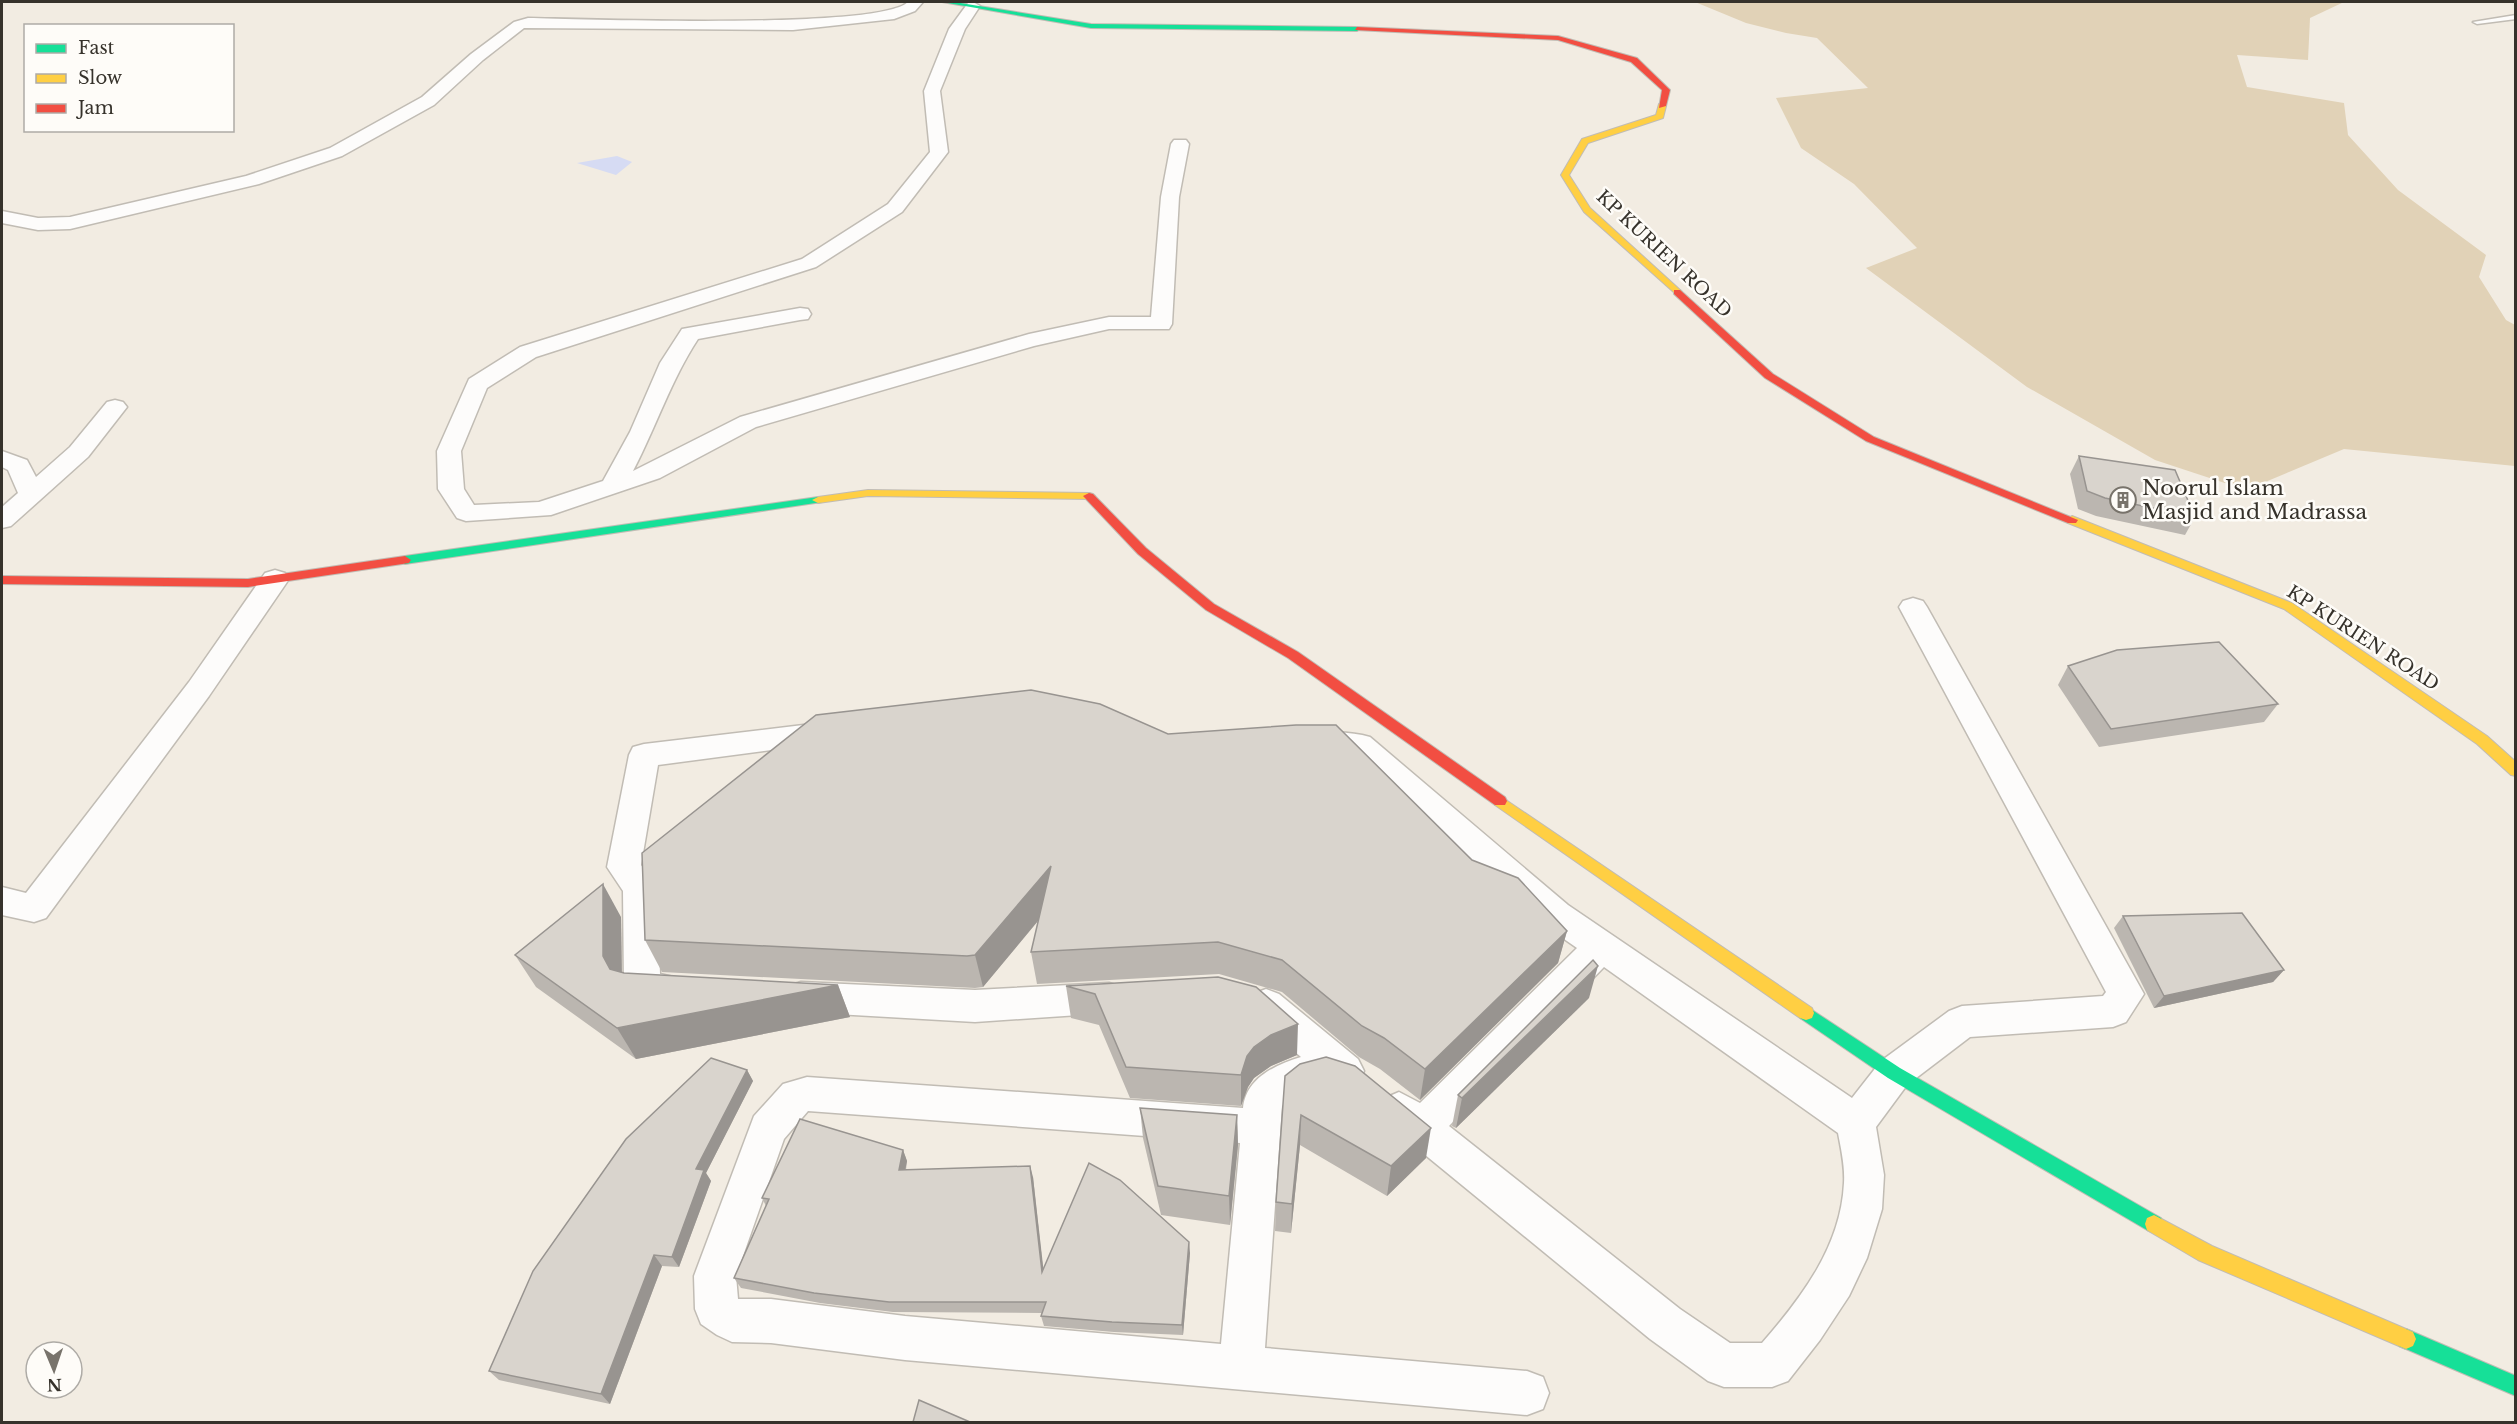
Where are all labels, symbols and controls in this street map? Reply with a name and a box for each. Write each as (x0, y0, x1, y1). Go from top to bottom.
legend (24, 24, 234, 132)
text: Fast (78, 37, 115, 59)
text: Slow (78, 67, 123, 89)
text: Jam (76, 97, 114, 119)
street label: KP KURIEN ROAD (1592, 186, 1736, 322)
place label: Noorul Islam Masjid and Madrassa (2142, 475, 2368, 525)
building icon: Noorul Islam Masjid and Madrassa (2108, 485, 2138, 515)
street label: KP KURIEN ROAD (2283, 581, 2443, 695)
north arrow (24, 1340, 84, 1400)
text: N (47, 1375, 62, 1395)

